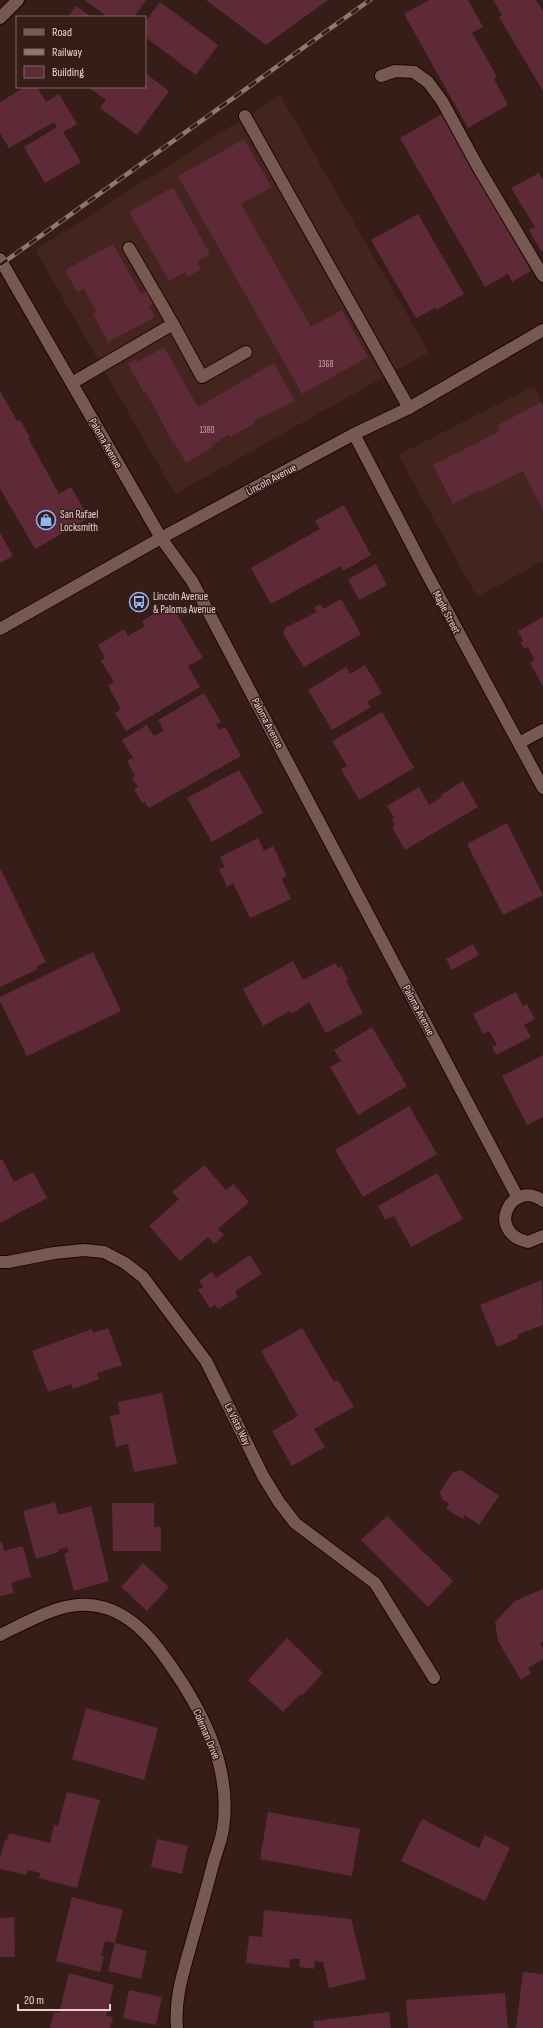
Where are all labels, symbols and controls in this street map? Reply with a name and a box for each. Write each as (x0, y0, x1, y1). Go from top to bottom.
legend (16, 16, 146, 88)
text: Road (52, 25, 72, 40)
text: Railway (52, 45, 83, 60)
text: Building (52, 65, 84, 80)
house number: 1368 (319, 359, 333, 370)
street label: Paloma Avenue (86, 416, 125, 470)
house number: 1380 (200, 425, 214, 436)
street label: Lincoln Avenue (244, 461, 299, 498)
place label: San Rafael Locksmith (60, 508, 98, 534)
shop icon: San Rafael Locksmith (35, 509, 57, 531)
street label: Maple Street (430, 589, 464, 636)
place label: Lincoln Avenue & Paloma Avenue (153, 590, 216, 616)
bus stop icon: Lincoln Avenue & Paloma Avenue (128, 591, 150, 613)
street label: Paloma Avenue (249, 696, 286, 751)
street label: Paloma Avenue (400, 983, 437, 1038)
street label: La Vista Way (222, 1401, 254, 1448)
street label: Coleman Drive (190, 1707, 223, 1761)
scale bar (18, 1986, 110, 2012)
text: 20 m (24, 1993, 44, 2008)

